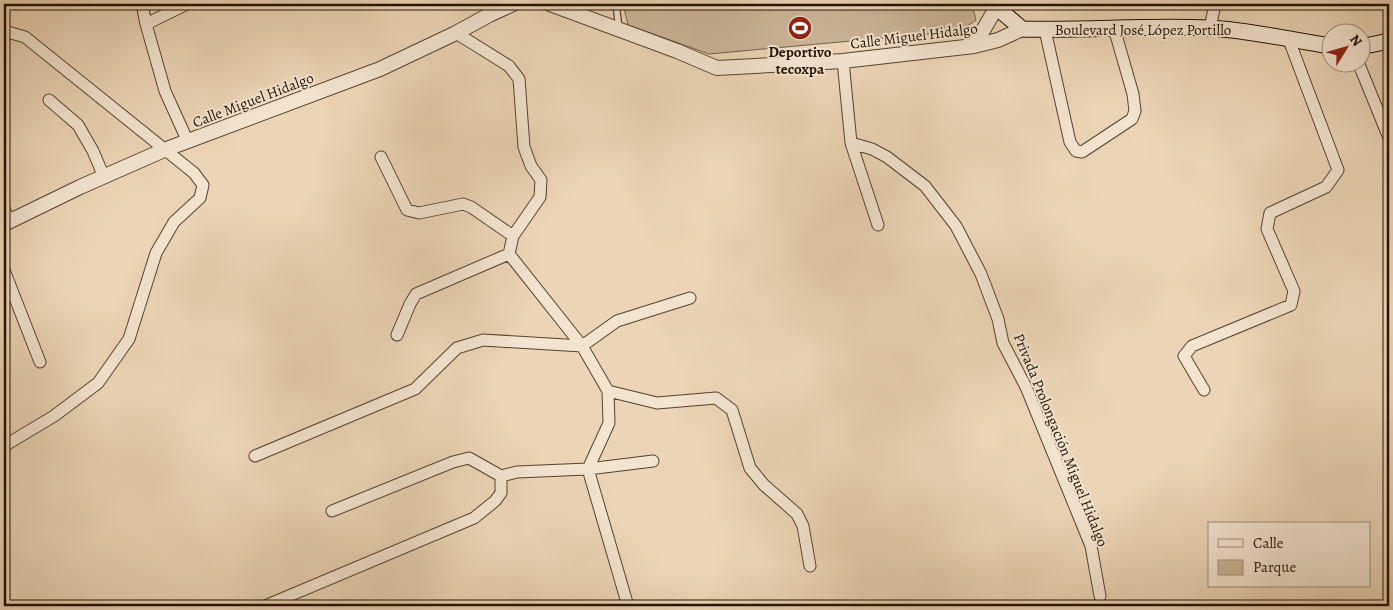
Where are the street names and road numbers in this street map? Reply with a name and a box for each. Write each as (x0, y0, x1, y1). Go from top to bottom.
street label: Calle Miguel Hidalgo (849, 18, 979, 54)
street label: Boulevard José López Portillo (1055, 20, 1231, 40)
street label: Calle Miguel Hidalgo (190, 68, 316, 132)
street label: Privada Prolongación Miguel Hidalgo (1009, 330, 1113, 550)

